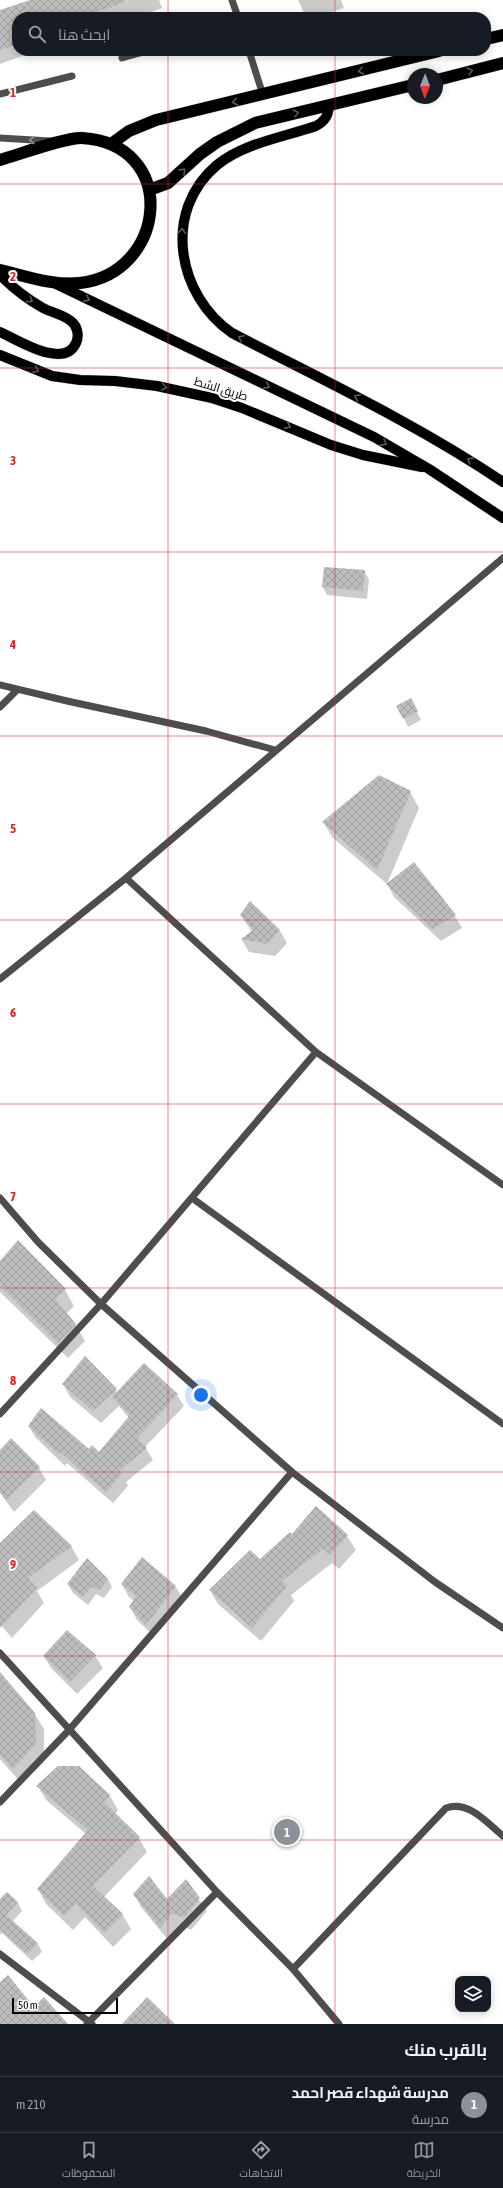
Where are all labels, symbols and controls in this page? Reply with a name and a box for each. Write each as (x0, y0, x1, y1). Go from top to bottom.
search box (12, 12, 491, 56)
icon: search (26, 23, 48, 45)
text: ابحث هنا (58, 26, 110, 43)
one-way arrow (358, 66, 365, 74)
north arrow (407, 68, 443, 104)
one-way arrow (467, 68, 473, 76)
text: 1 (10, 85, 16, 100)
one-way arrow (232, 97, 238, 105)
one-way arrow (293, 110, 299, 118)
one-way arrow (29, 136, 35, 144)
one-way arrow (178, 168, 186, 176)
one-way arrow (178, 228, 187, 234)
text: 2 (10, 269, 16, 284)
one-way arrow (83, 294, 91, 302)
one-way arrow (25, 295, 32, 302)
one-way arrow (238, 335, 246, 342)
one-way arrow (31, 365, 39, 373)
street label: طريق الشط (192, 374, 250, 404)
one-way arrow (263, 381, 271, 389)
one-way arrow (161, 383, 167, 391)
one-way arrow (354, 394, 361, 402)
one-way arrow (283, 421, 291, 429)
one-way arrow (380, 439, 387, 446)
text: 3 (10, 453, 16, 468)
one-way arrow (468, 458, 475, 465)
text: 4 (9, 637, 16, 652)
text: 5 (10, 821, 16, 836)
text: 6 (10, 1005, 16, 1020)
text: 7 (10, 1189, 16, 1204)
text: 8 (10, 1373, 16, 1388)
your location (191, 1385, 211, 1405)
text: 9 (10, 1557, 16, 1572)
pin: 1 (274, 1817, 300, 1847)
map controls (455, 1976, 491, 2012)
button: layers (455, 1976, 491, 2012)
scale bar (12, 1996, 118, 2015)
text: 50 m (18, 1999, 38, 2011)
text: بالقرب منك (404, 2040, 487, 2060)
text: مدرسة شهداء قصر احمد (292, 2084, 449, 2101)
text: 210 m (16, 2097, 46, 2112)
text: 1 (471, 2097, 477, 2112)
text: مدرسة (412, 2112, 449, 2127)
tab: المحفوظات (62, 2139, 115, 2183)
tab: الاتجاهات (239, 2139, 283, 2183)
tab: الخريطة (407, 2139, 441, 2183)

